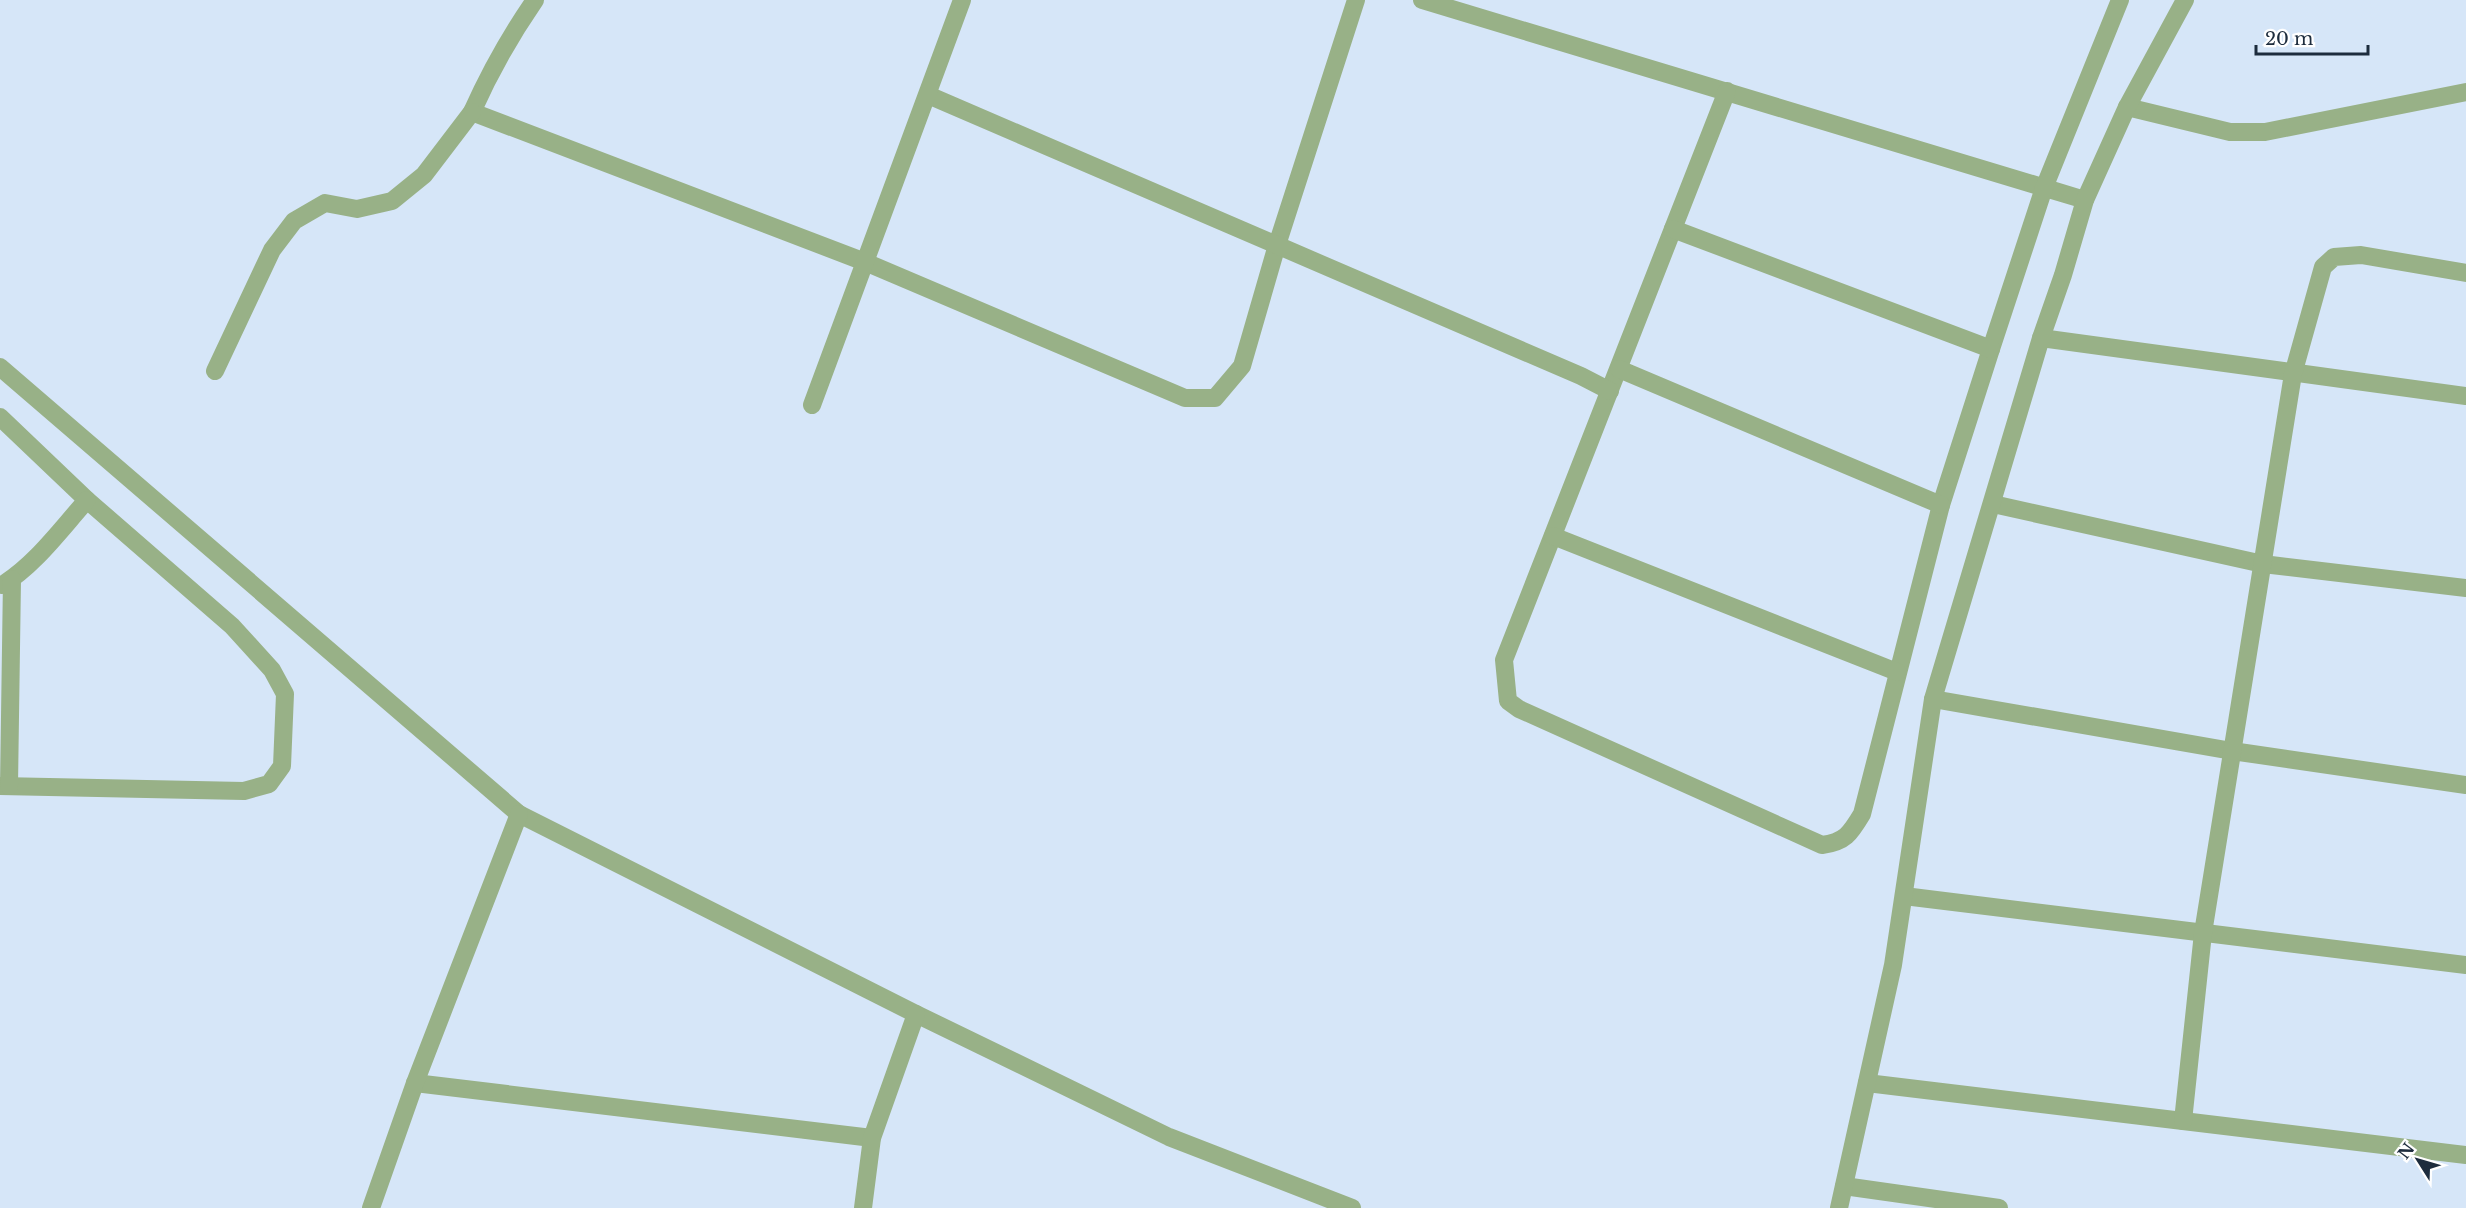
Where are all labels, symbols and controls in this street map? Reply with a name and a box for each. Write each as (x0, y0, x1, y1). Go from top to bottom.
scale bar (2256, 18, 2368, 56)
text: 20 m (2265, 28, 2313, 50)
north arrow (2388, 1130, 2448, 1190)
text: N (2394, 1139, 2419, 1163)

